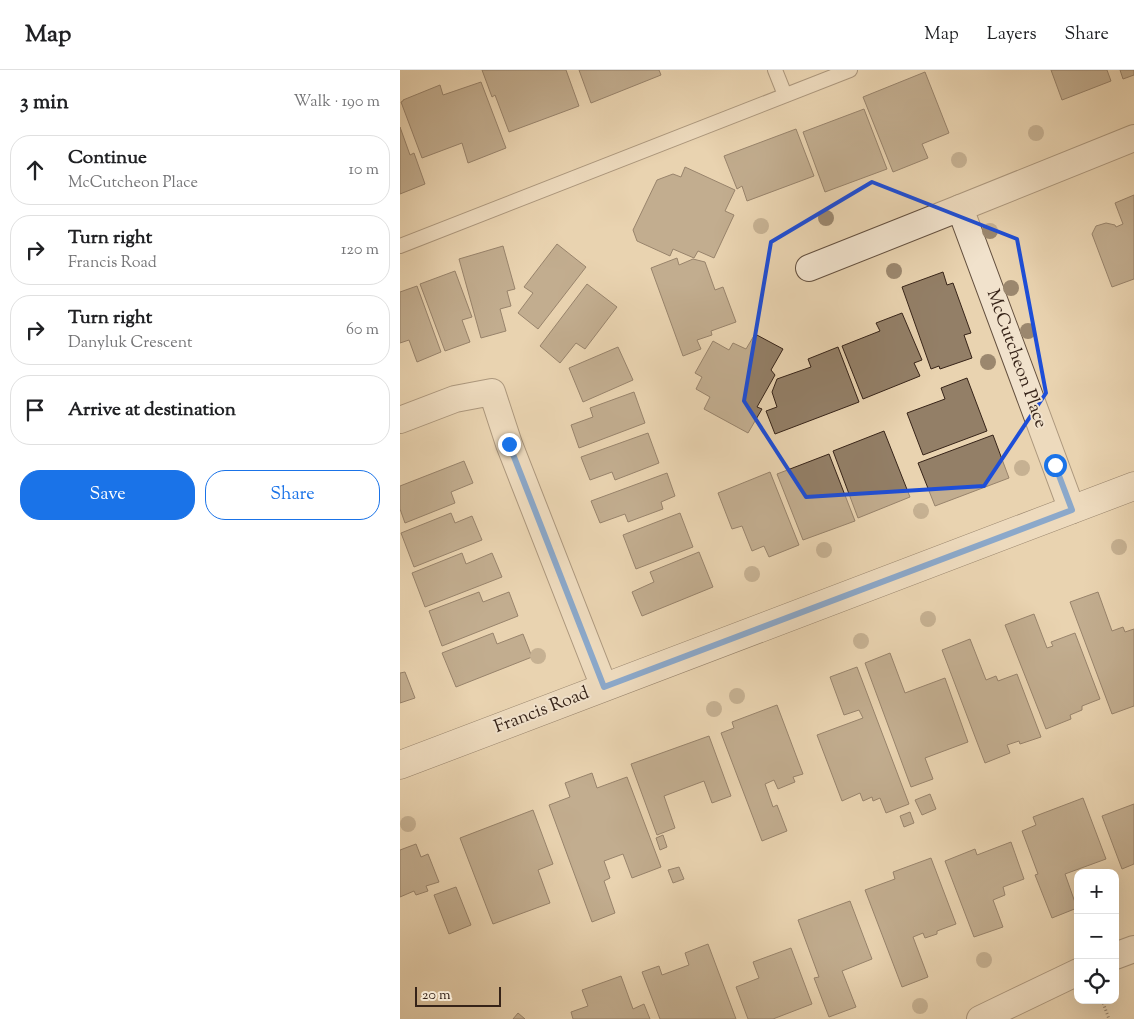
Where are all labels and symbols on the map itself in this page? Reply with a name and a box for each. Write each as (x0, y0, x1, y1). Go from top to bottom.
street label: McCutcheon Place (979, 286, 1053, 432)
route end (498, 433, 521, 456)
route start (1044, 454, 1067, 477)
street label: Francis Road (491, 681, 593, 741)
scale bar (415, 984, 501, 1007)

